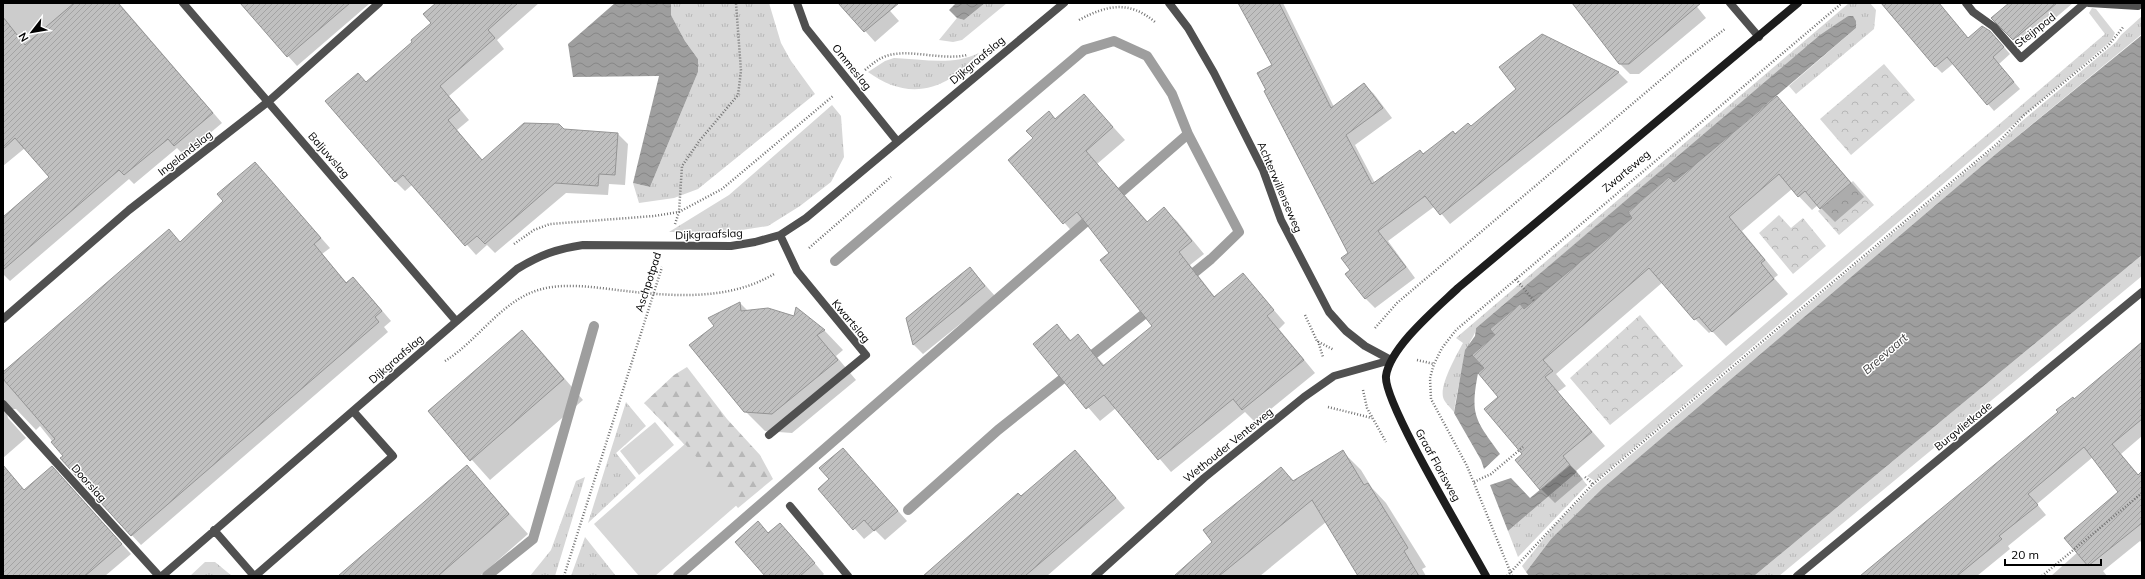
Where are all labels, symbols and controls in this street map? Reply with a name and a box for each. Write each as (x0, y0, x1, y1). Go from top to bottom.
street label: Steijnpad (2012, 10, 2058, 50)
north arrow (12, 12, 52, 52)
text: N (15, 30, 32, 44)
street label: Dijkgraafslag (947, 33, 1007, 87)
street label: Ommeslag (829, 41, 875, 93)
street label: Ingelandslag (155, 127, 215, 179)
street label: Baljuwslag (305, 129, 353, 181)
street label: Achterwillenseweg (1255, 139, 1305, 235)
street label: Zwarteweg (1599, 147, 1653, 195)
street label: Dijkgraafslag (675, 226, 743, 242)
street label: Aschpotpad (632, 250, 664, 314)
street label: Kwartslag (829, 297, 873, 345)
water label: Breevaart (1859, 329, 1911, 377)
street label: Dijkgraafslag (366, 331, 426, 387)
street label: Burgvlietkade (1931, 399, 1995, 453)
street label: Wethouder Venteweg (1180, 405, 1276, 485)
street label: Graaf Florisweg (1412, 426, 1464, 504)
street label: Doorslag (68, 461, 110, 505)
scale bar (2005, 541, 2101, 567)
text: 20 m (2011, 547, 2039, 562)

